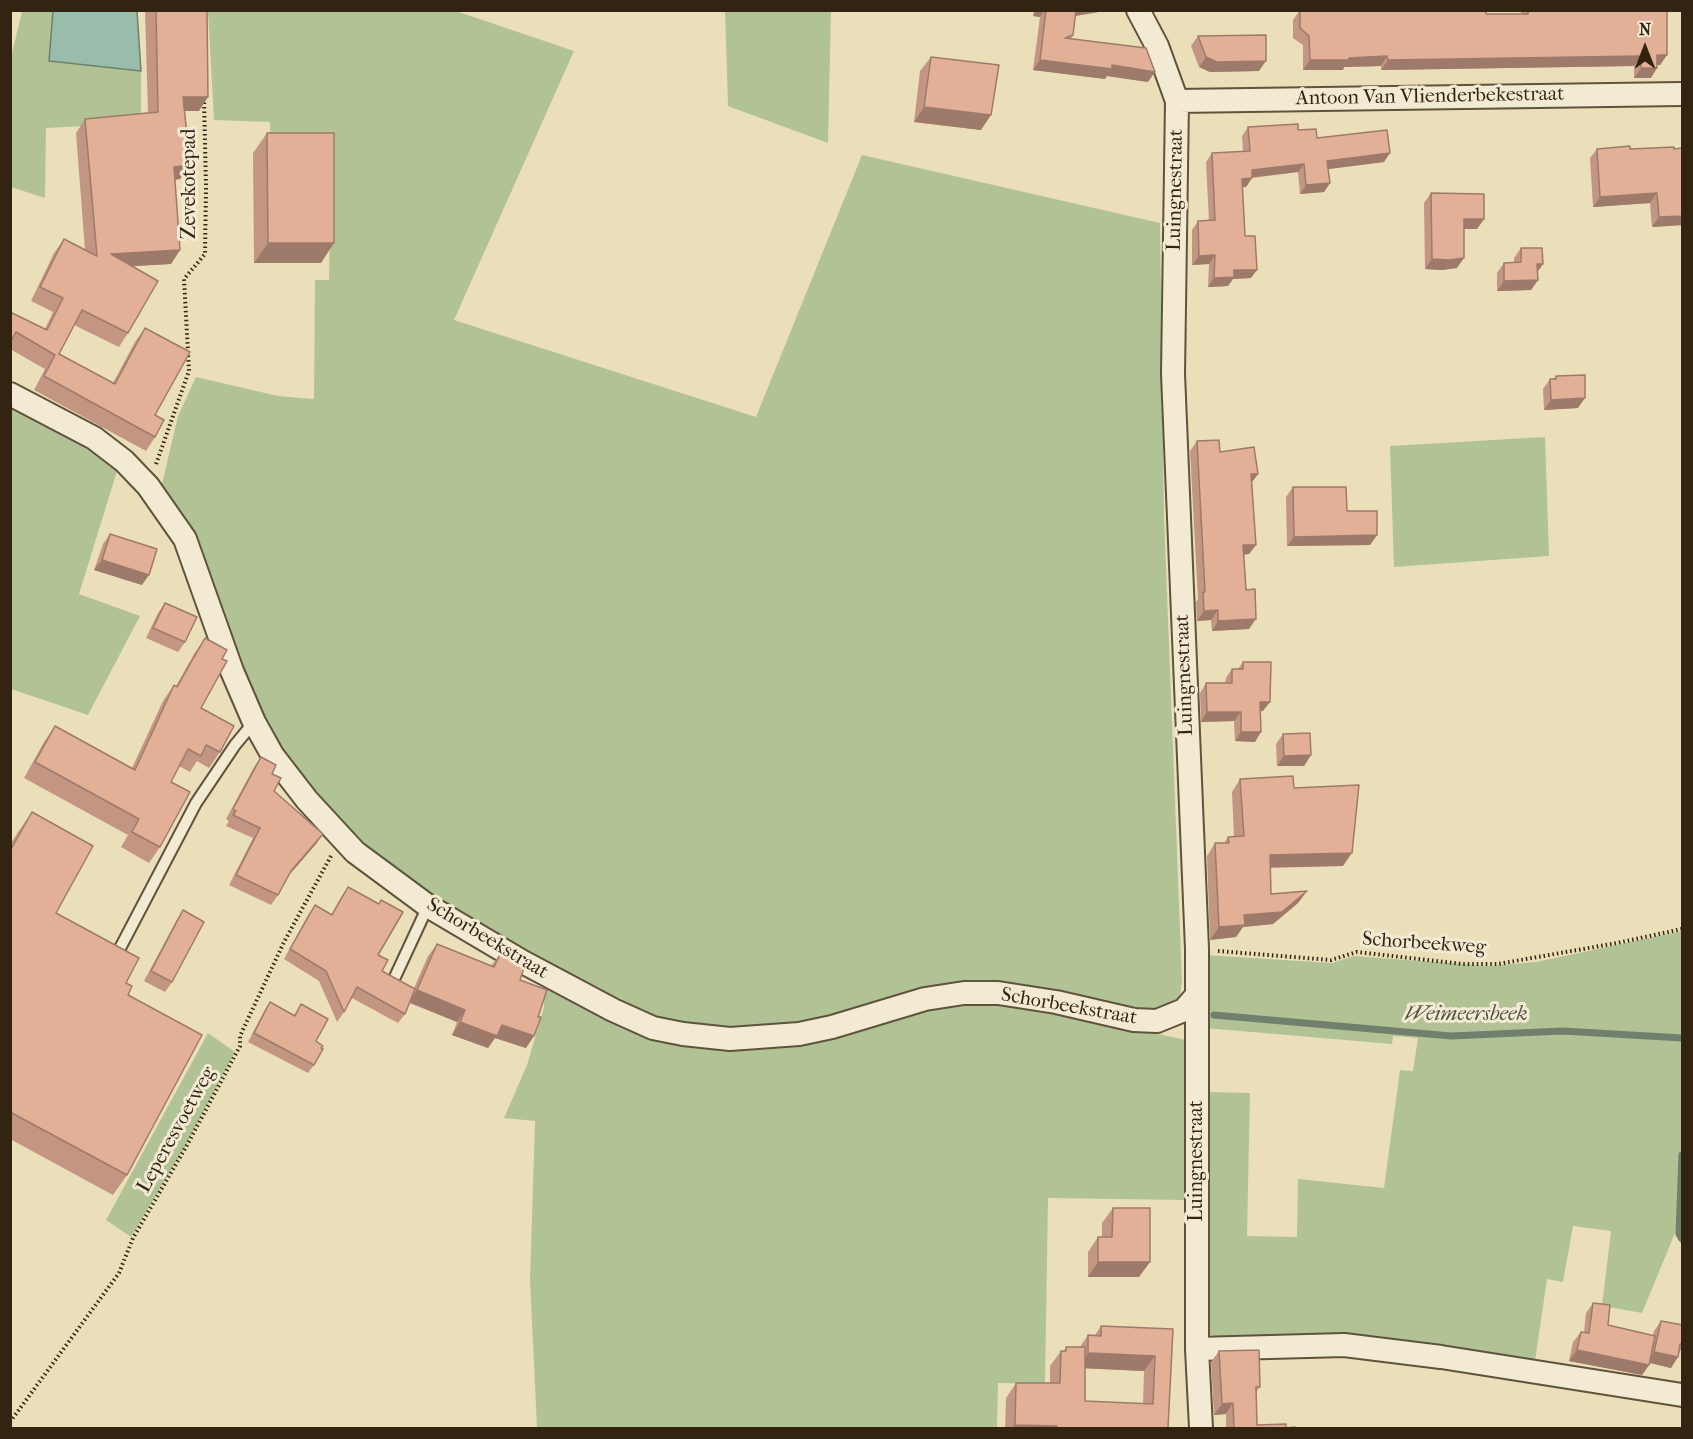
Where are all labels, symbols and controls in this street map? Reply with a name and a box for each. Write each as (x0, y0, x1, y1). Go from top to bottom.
north arrow (1615, 18, 1675, 78)
text: N (1639, 20, 1651, 39)
street label: Antoon Van Vlienderbekestraat (1295, 83, 1565, 111)
street label: Zevekotepad (178, 129, 202, 239)
street label: Luingnestraat (1163, 129, 1189, 251)
street label: Luingnestraat (1171, 614, 1199, 736)
street label: Schorbeekstraat (422, 893, 552, 985)
street label: Schorbeekweg (1361, 928, 1487, 960)
street label: Schorbeekstraat (999, 983, 1139, 1031)
water label: Weimeersbeek (1405, 1002, 1527, 1028)
street label: Leperesvoetweg (132, 1063, 222, 1197)
street label: Luingnestraat (1185, 1100, 1209, 1222)

